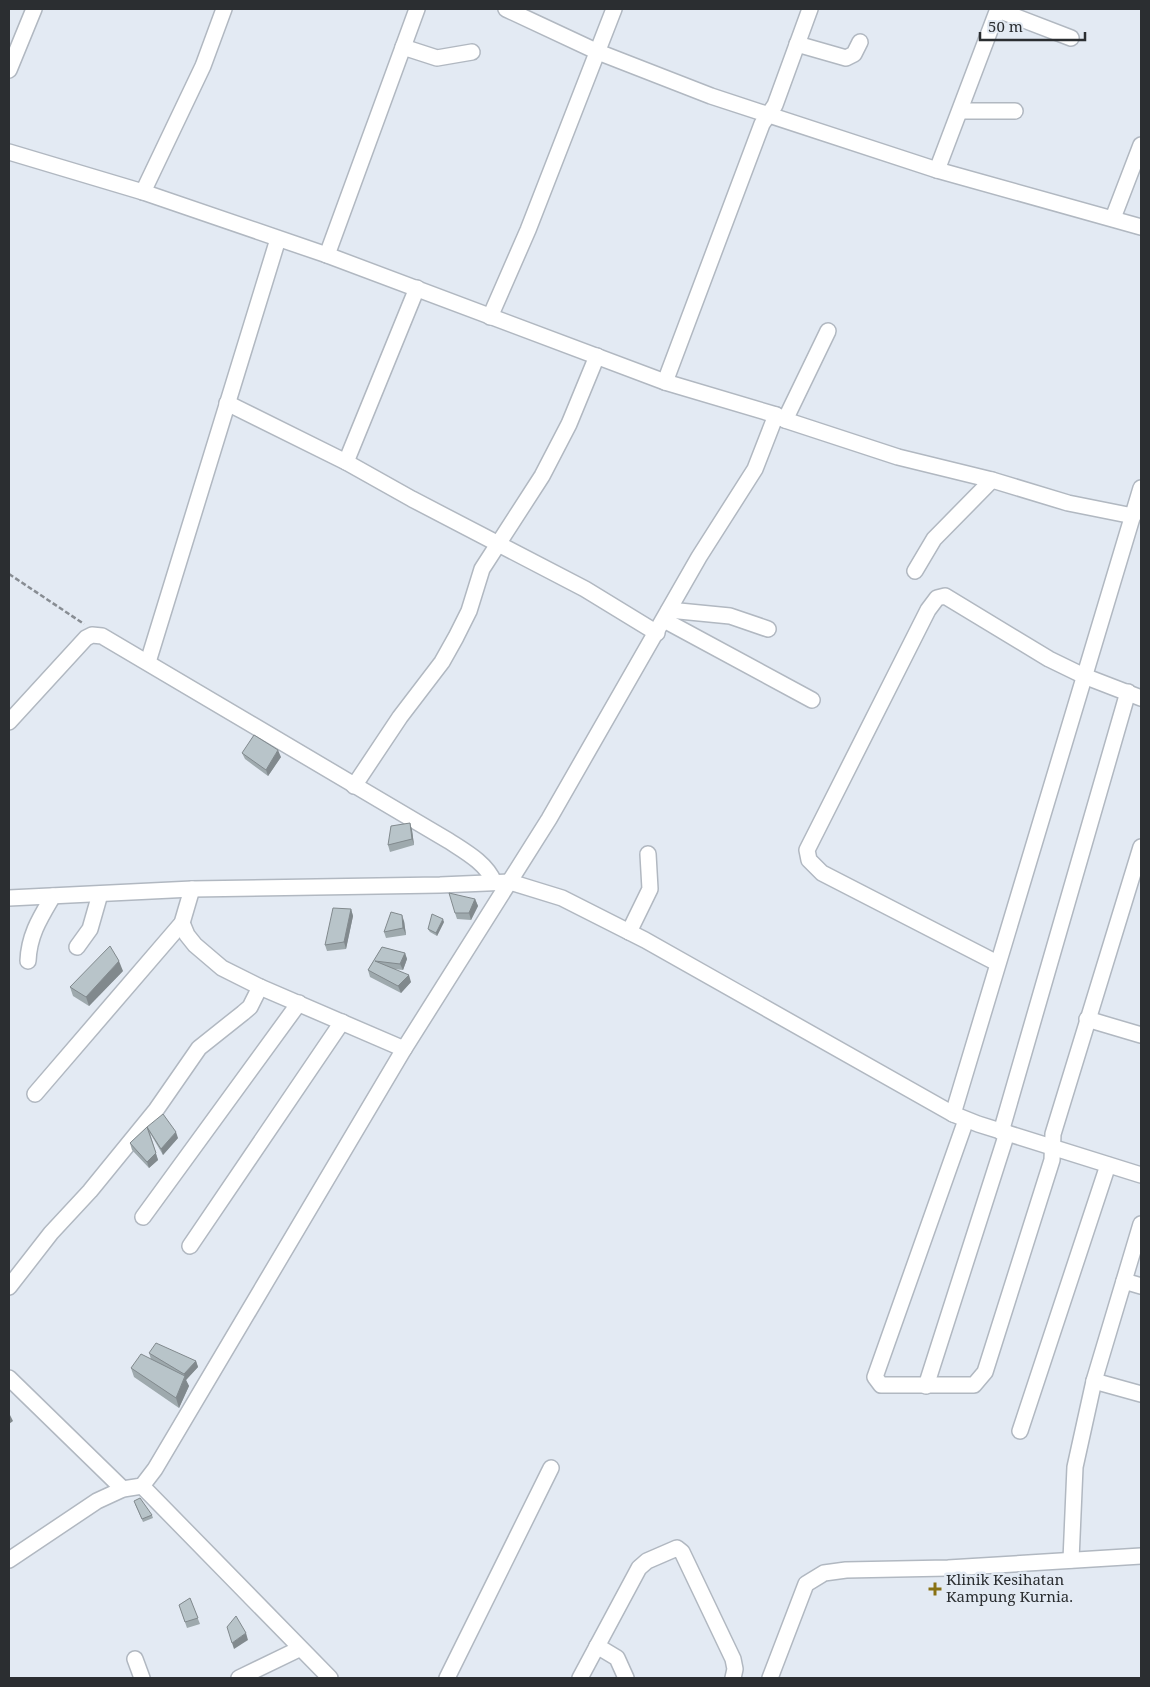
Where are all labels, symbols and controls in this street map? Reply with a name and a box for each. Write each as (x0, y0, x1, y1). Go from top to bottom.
scale bar (980, 10, 1085, 42)
text: 50 m (988, 16, 1023, 36)
place label: Klinik Kesihatan Kampung Kurnia. (946, 1569, 1073, 1606)
marker: Klinik Kesihatan Kampung Kurnia. (928, 1582, 942, 1596)

